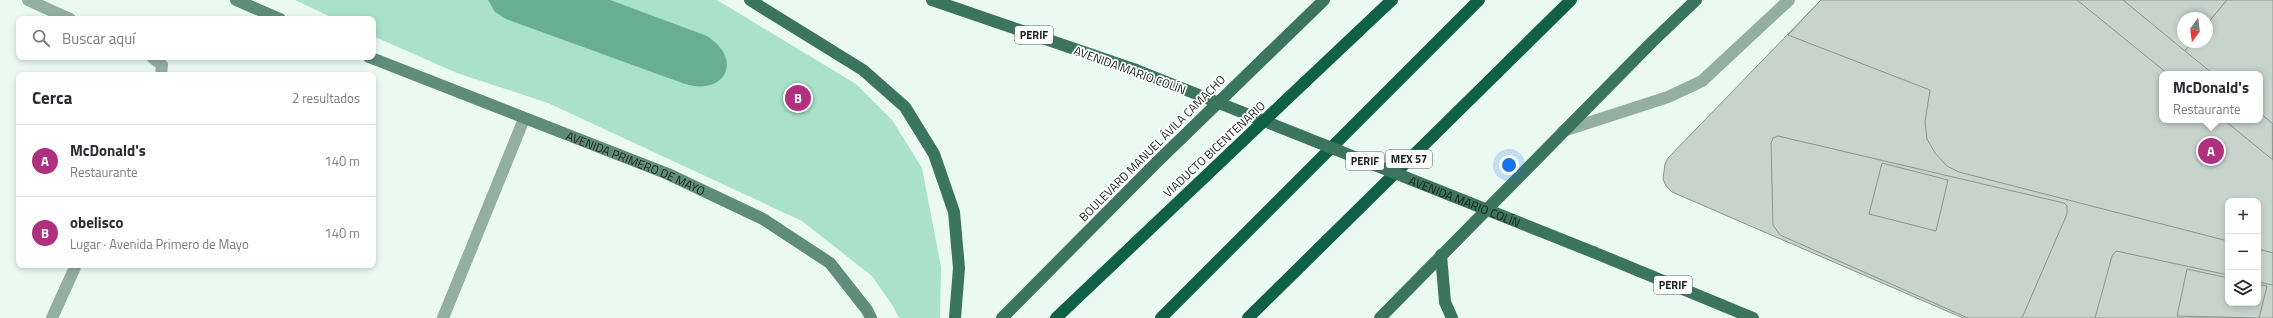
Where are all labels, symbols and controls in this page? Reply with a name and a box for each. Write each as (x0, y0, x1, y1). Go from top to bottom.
north arrow (2177, 12, 2213, 48)
search box (16, 16, 376, 60)
road number: PERIF (1015, 26, 1053, 44)
icon: search (30, 27, 52, 49)
text: Buscar aquí (62, 27, 135, 50)
street label: AVENIDA MARIO COLÍN (1071, 41, 1189, 99)
street label: BOULEVARD MANUEL ÁVILA CAMACHO (1074, 70, 1230, 226)
popup (2159, 71, 2263, 123)
text: McDonald's (2173, 76, 2249, 99)
pin: B (785, 83, 811, 113)
text: Cerca (32, 85, 72, 111)
text: 2 resultados (292, 88, 360, 108)
street label: VIADUCTO BICENTENARIO (1159, 96, 1269, 202)
text: Restaurante (2173, 99, 2241, 119)
street label: AVENIDA PRIMERO DE MAYO (564, 126, 709, 200)
pin: A (2198, 136, 2224, 166)
text: McDonald's (70, 139, 146, 162)
road number: MEX 57 (1386, 150, 1432, 168)
text: A (41, 151, 49, 171)
text: 140 m (324, 151, 360, 171)
road number: PERIF (1346, 152, 1384, 170)
your location (1499, 155, 1519, 175)
text: Restaurante (70, 162, 138, 182)
street label: AVENIDA MARIO COLÍN (1406, 170, 1523, 232)
map controls (2225, 198, 2261, 306)
button: + (2225, 198, 2261, 234)
text: obelisco (70, 211, 123, 234)
text: B (41, 223, 49, 243)
text: 140 m (324, 223, 360, 243)
text: Lugar · Avenida Primero de Mayo (70, 234, 249, 254)
button: − (2225, 234, 2261, 270)
button: layers (2225, 270, 2261, 306)
road number: PERIF (1654, 276, 1692, 294)

